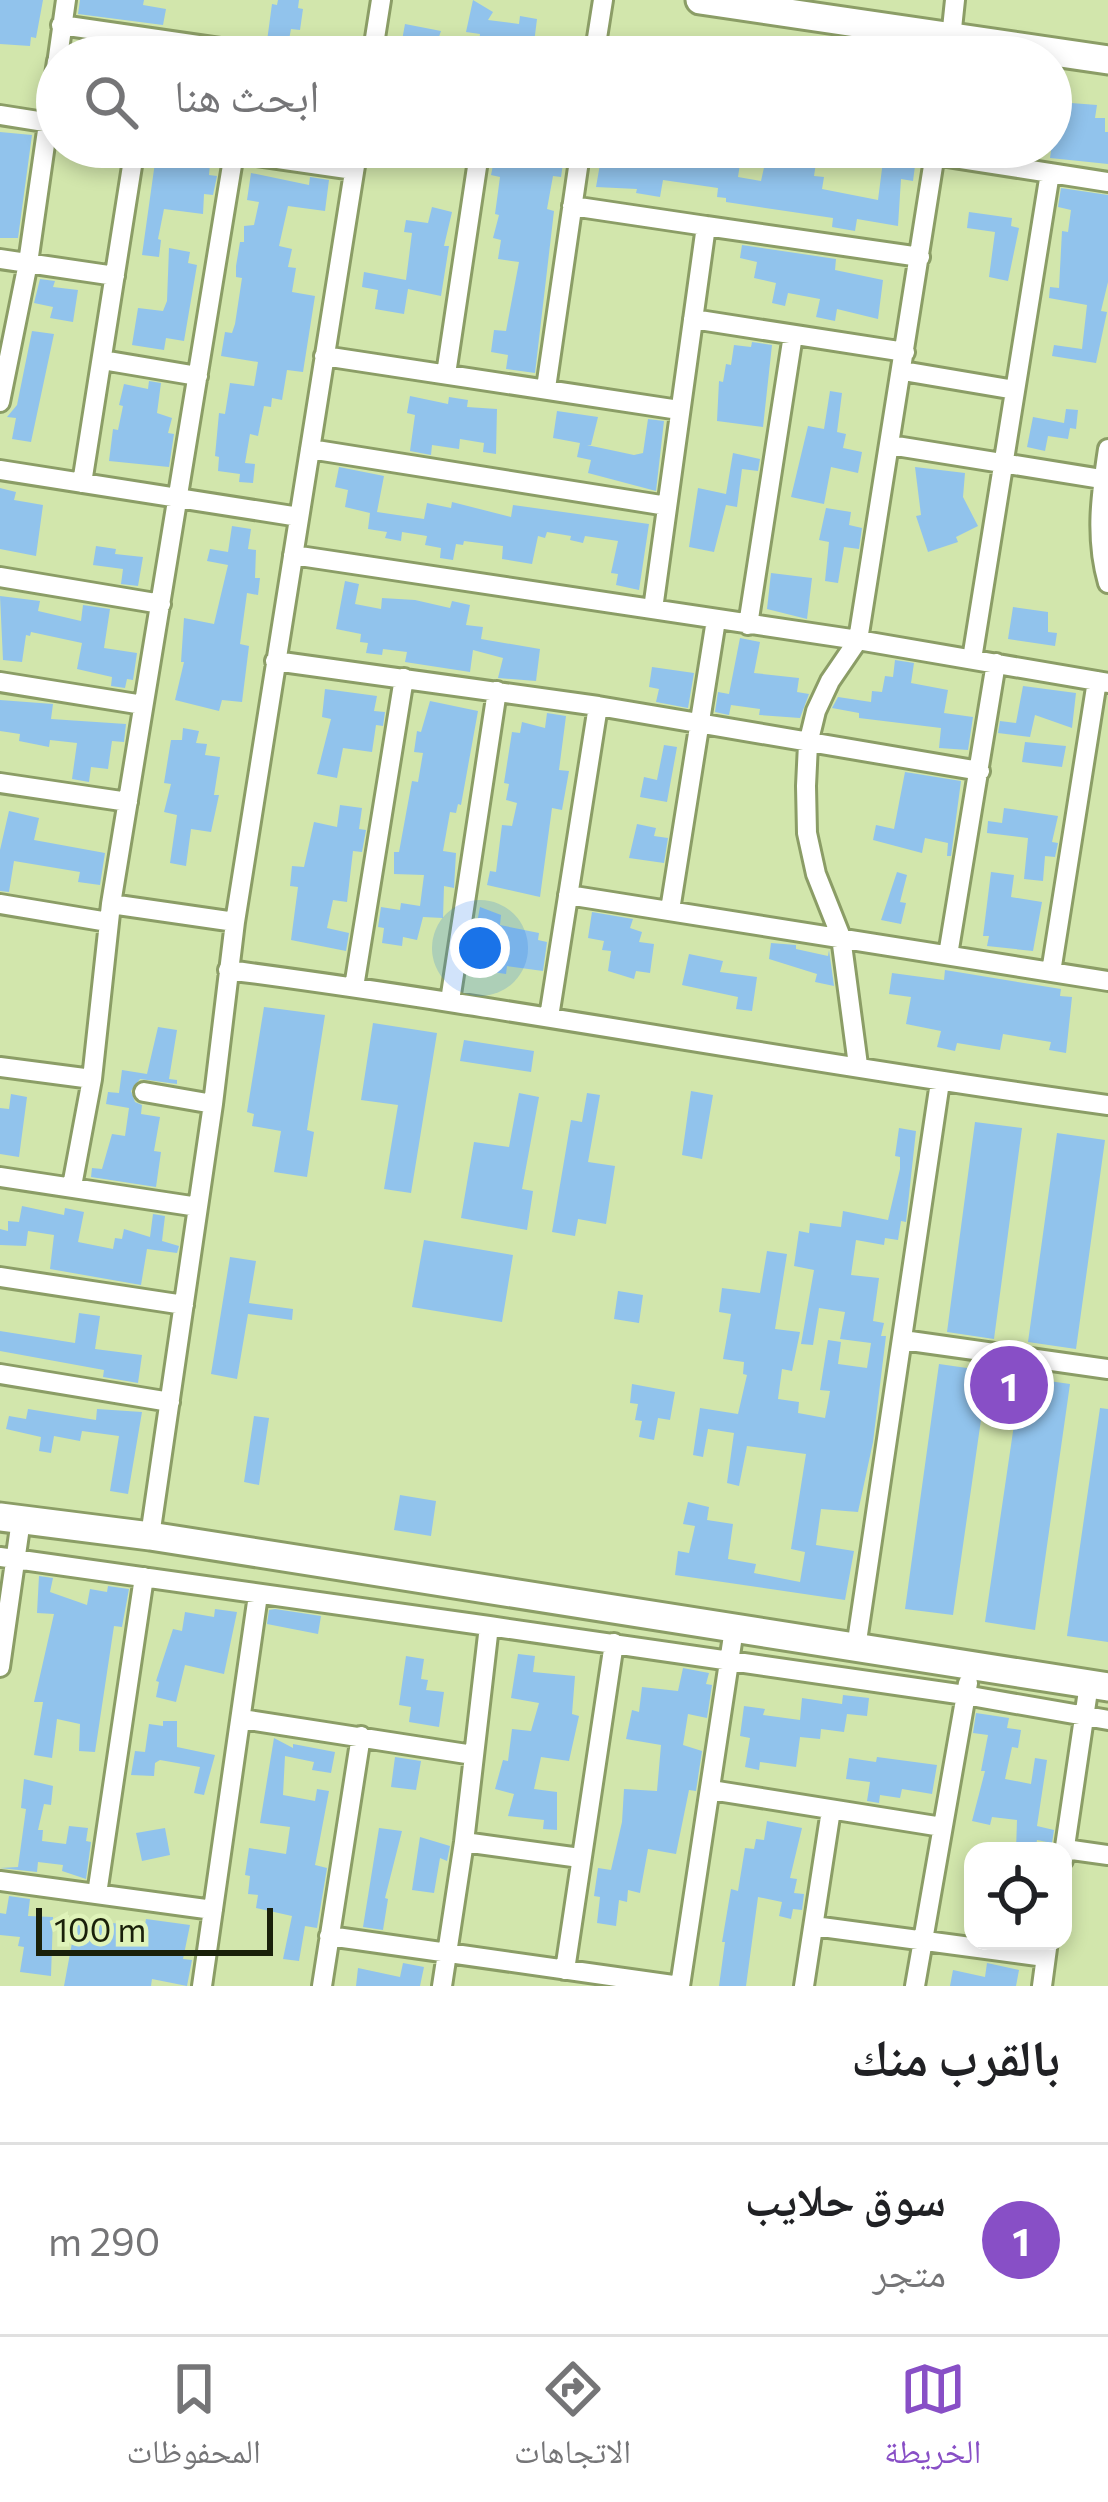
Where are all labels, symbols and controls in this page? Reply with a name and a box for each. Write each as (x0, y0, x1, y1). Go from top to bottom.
search box (36, 36, 1072, 168)
text: ابحث هنا (174, 66, 320, 121)
icon: search (78, 69, 144, 135)
your location (450, 918, 510, 978)
pin: 1 (970, 1340, 1048, 1430)
map controls (964, 1842, 1072, 1950)
button: locate (964, 1842, 1072, 1950)
scale bar (36, 1902, 273, 1955)
text: 100 m (54, 1908, 146, 1949)
text: بالقرب منك (851, 2024, 1060, 2087)
text: سوق حلايب (745, 2170, 946, 2225)
text: 290 m (48, 2216, 160, 2264)
text: 1 (1012, 2216, 1030, 2264)
text: متجر (872, 2247, 946, 2295)
tab: المحفوظات (127, 2356, 261, 2484)
tab: الاتجاهات (514, 2356, 631, 2484)
tab: الخريطة (884, 2356, 981, 2484)

